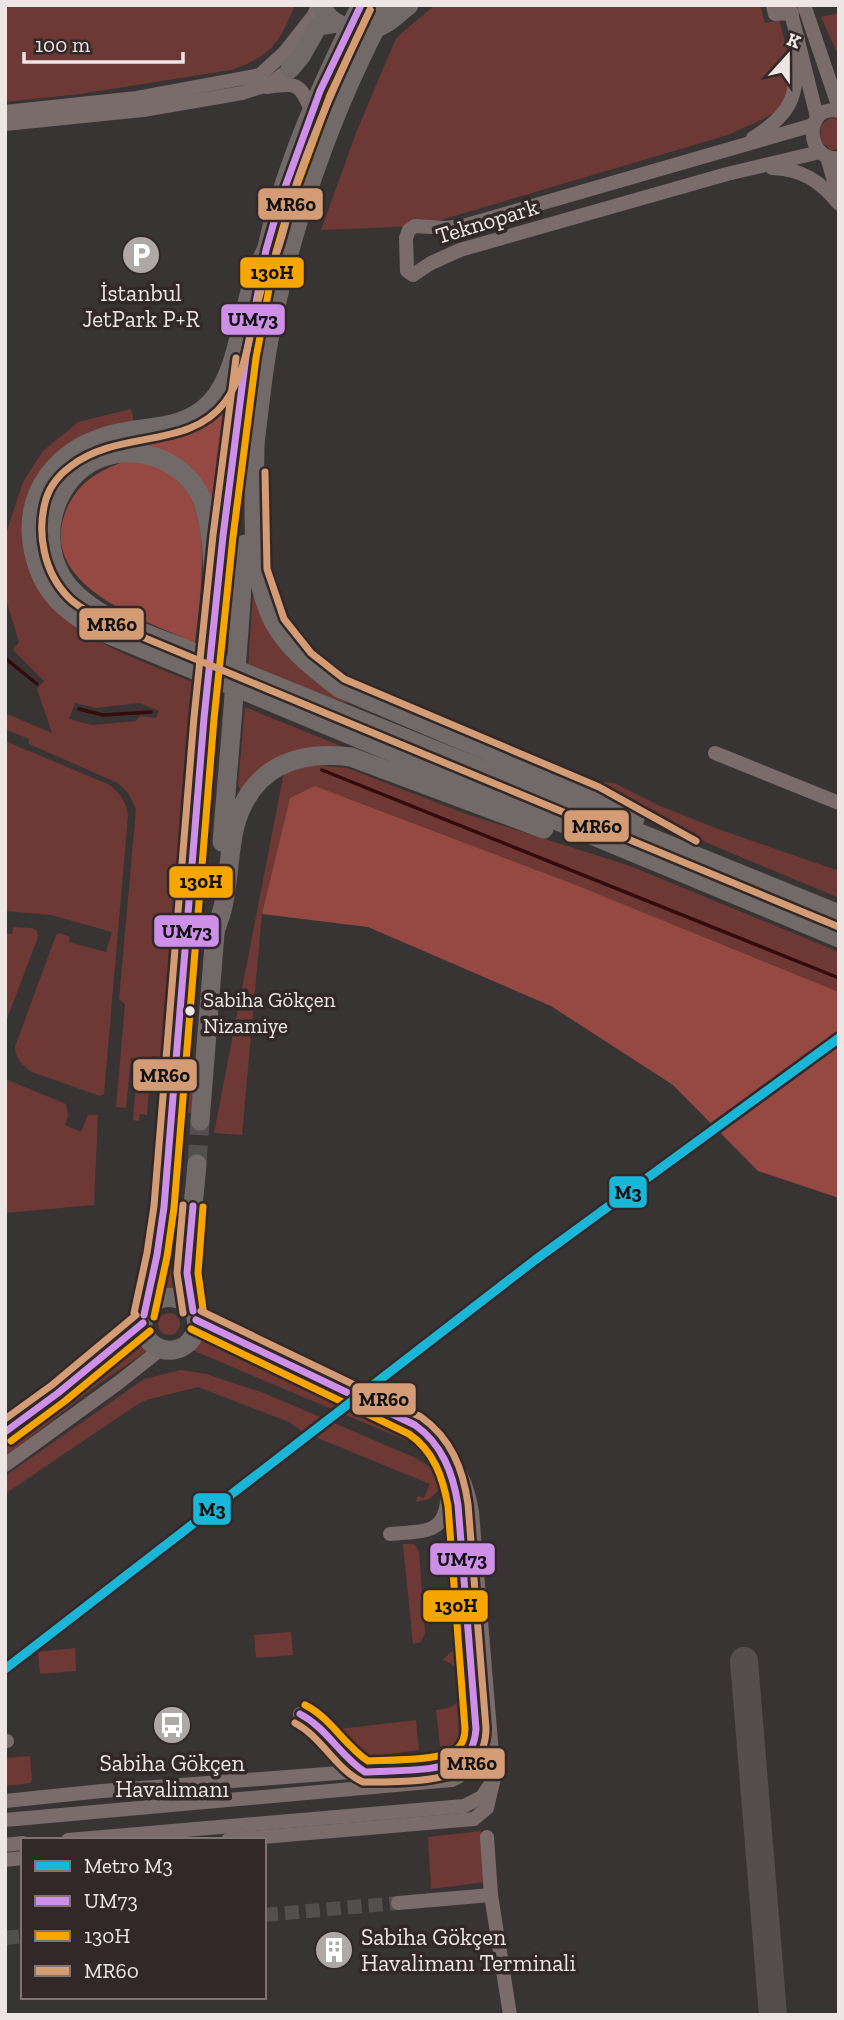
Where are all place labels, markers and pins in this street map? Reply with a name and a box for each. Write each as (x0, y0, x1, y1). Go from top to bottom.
parking icon: İstanbul JetPark P+R (120, 234, 162, 276)
place label: İstanbul JetPark P+R (82, 279, 200, 333)
place label: Sabiha Gökçen Nizamiye (203, 987, 336, 1038)
marker: Sabiha Gökçen Nizamiye (183, 1004, 197, 1018)
bus stop icon: Sabiha Gökçen Havalimanı (151, 1704, 193, 1746)
place label: Sabiha Gökçen Havalimanı (99, 1749, 245, 1803)
place label: Sabiha Gökçen Havalimanı Terminali (361, 1923, 576, 1977)
building icon: Sabiha Gökçen Havalimanı Terminali (313, 1929, 355, 1971)

